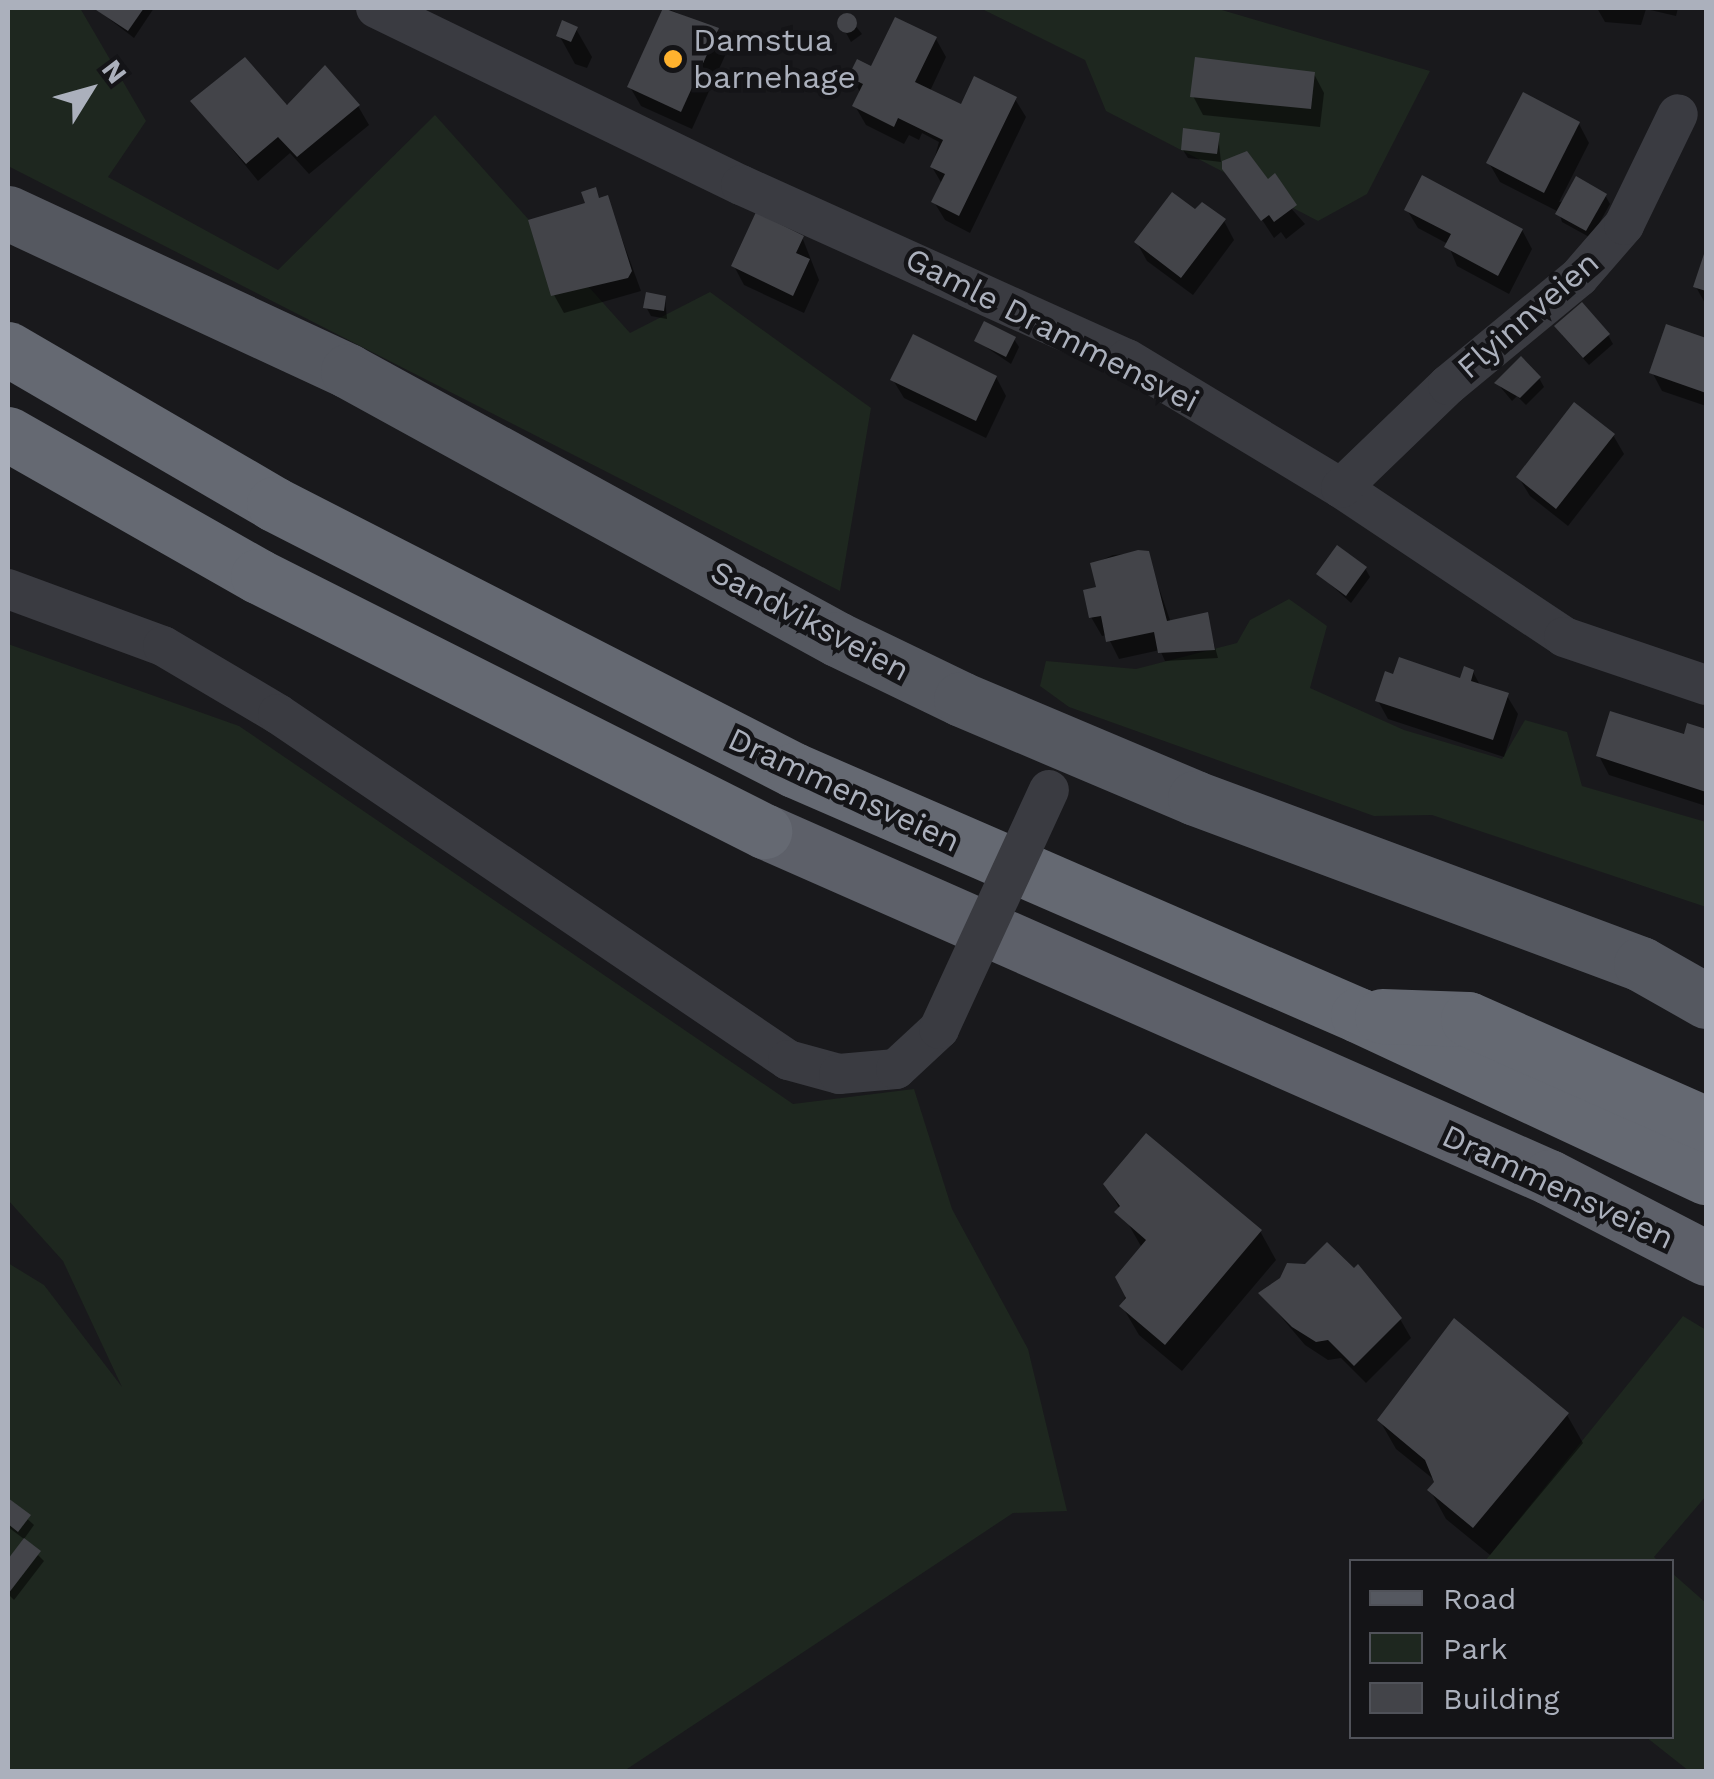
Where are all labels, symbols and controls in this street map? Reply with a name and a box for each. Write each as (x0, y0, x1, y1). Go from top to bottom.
place label: Damstua barnehage (693, 22, 856, 97)
north arrow (40, 40, 140, 140)
marker: Damstua barnehage (662, 48, 684, 70)
text: N (95, 53, 134, 90)
street label: Gamle Drammensvei (899, 239, 1205, 421)
street label: Flyinnveien (1450, 243, 1606, 387)
street label: Sandviksveien (704, 553, 916, 689)
street label: Drammensveien (722, 720, 966, 860)
street label: Drammensveien (1436, 1117, 1680, 1257)
legend (1349, 1559, 1674, 1739)
text: Road (1443, 1581, 1516, 1616)
text: Park (1443, 1631, 1508, 1666)
text: Building (1443, 1681, 1560, 1716)

